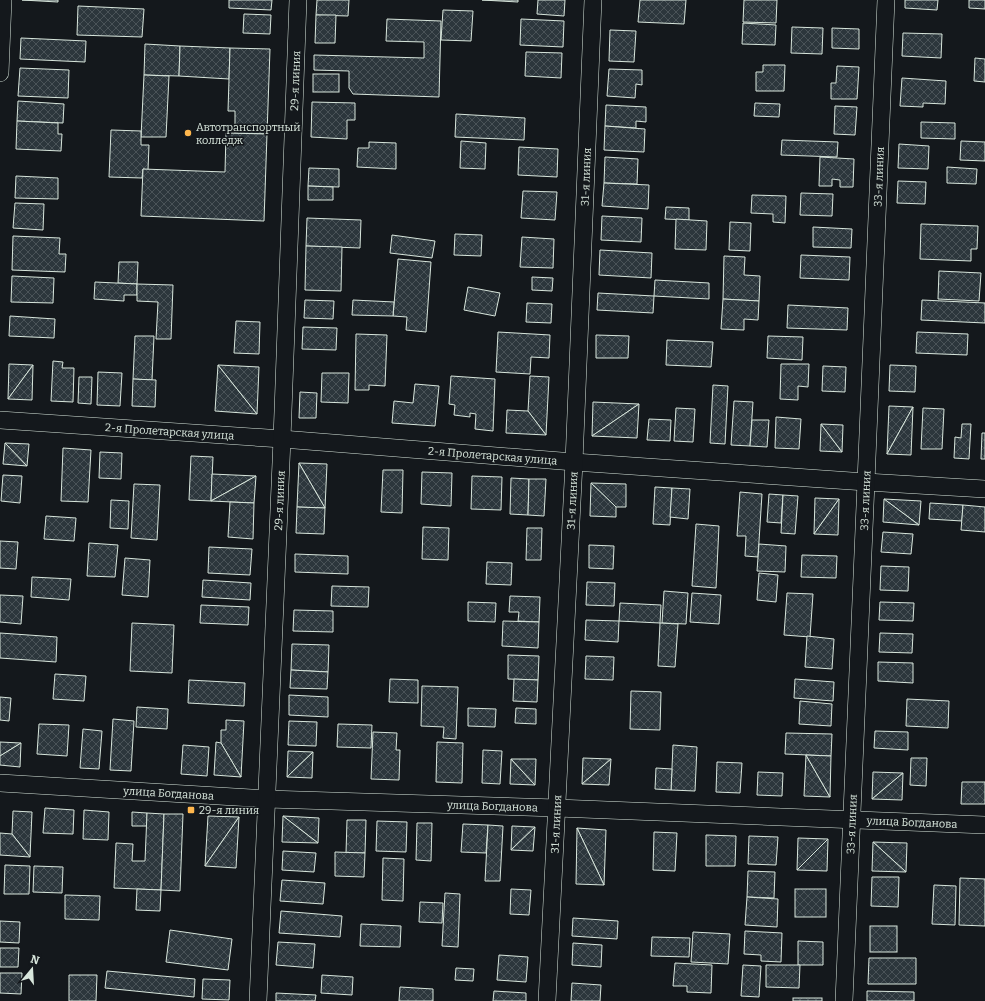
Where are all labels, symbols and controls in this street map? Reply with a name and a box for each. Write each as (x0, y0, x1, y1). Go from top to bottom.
street label: 29-я линия (287, 50, 303, 111)
place label: Автотранспортный колледж (196, 121, 301, 147)
marker: Автотранспортный колледж (183, 128, 193, 138)
street label: 33-я линия (871, 146, 886, 207)
street label: 31-я линия (578, 147, 593, 206)
street label: 2-я Пролетарская улица (105, 421, 235, 442)
street label: 2-я Пролетарская улица (428, 444, 558, 467)
street label: 29-я линия (272, 470, 287, 531)
street label: 33-я линия (857, 470, 873, 531)
street label: 31-я линия (564, 471, 580, 530)
street label: улица Богданова (122, 784, 214, 802)
street label: 33-я линия (844, 794, 859, 854)
street label: 31-я линия (548, 795, 564, 854)
street label: улица Богданова (446, 798, 538, 814)
place label: 29-я линия (199, 804, 259, 817)
marker: 29-я линия (186, 805, 196, 815)
street label: улица Богданова (865, 814, 958, 830)
north arrow (12, 949, 52, 989)
text: N (29, 952, 41, 968)

